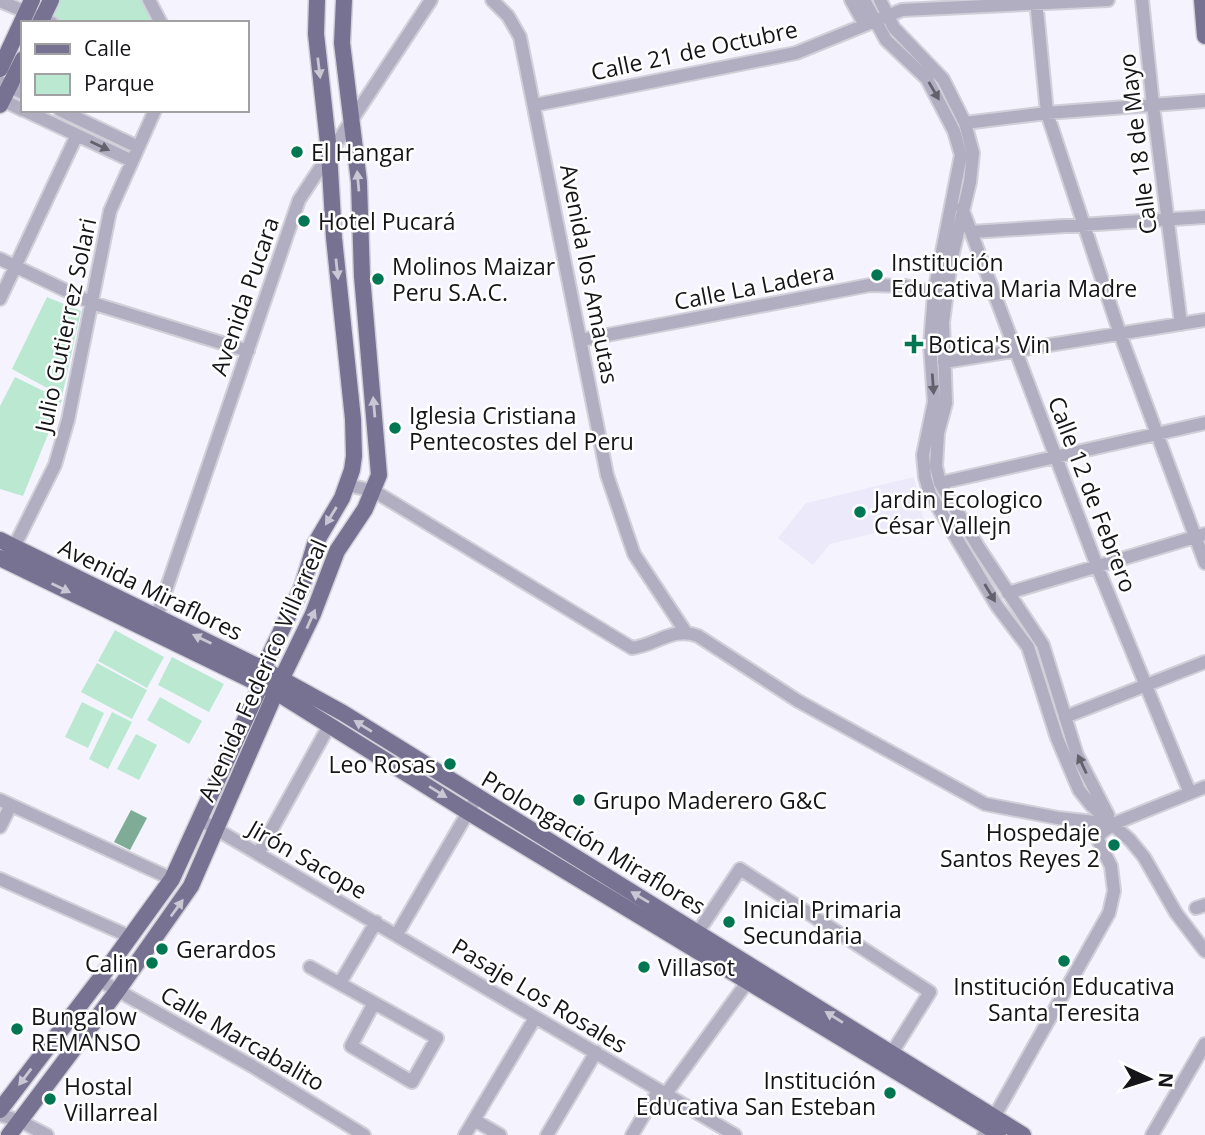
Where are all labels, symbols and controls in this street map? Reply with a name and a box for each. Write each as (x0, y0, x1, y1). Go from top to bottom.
street label: Calle 21 de Octubre (588, 12, 800, 88)
legend (21, 21, 248, 112)
text: Calle (84, 34, 131, 62)
street label: Calle 18 de Mayo (1110, 52, 1164, 236)
one-way arrow (314, 57, 325, 79)
text: Parque (84, 69, 154, 97)
one-way arrow (928, 82, 940, 101)
place label: El Hangar (311, 136, 415, 168)
one-way arrow (90, 141, 110, 152)
marker: El Hangar (289, 144, 305, 160)
street label: Avenida los Amautas (553, 162, 627, 386)
one-way arrow (352, 169, 363, 191)
place label: Hotel Pucará (318, 205, 456, 237)
street label: Avenida Pucara (202, 212, 286, 380)
marker: Hotel Pucará (296, 213, 312, 229)
street label: Julio Gutierrez Solari (26, 215, 103, 437)
place label: Institución Educativa Maria Madre (891, 246, 1137, 304)
place label: Molinos Maizar Peru S.A.C. (392, 250, 556, 308)
street label: Calle La Ladera (671, 255, 837, 317)
one-way arrow (332, 258, 343, 280)
marker: Institución Educativa Maria Madre (869, 267, 885, 283)
marker: Molinos Maizar Peru S.A.C. (370, 271, 386, 287)
place label: Botica's Vin (928, 328, 1050, 360)
marker: Botica's Vin (906, 336, 922, 352)
one-way arrow (927, 373, 938, 395)
street label: Calle 12 de Febrero (1041, 391, 1145, 597)
one-way arrow (368, 396, 379, 418)
place label: Iglesia Cristiana Pentecostes del Peru (409, 399, 634, 457)
marker: Iglesia Cristiana Pentecostes del Peru (387, 420, 403, 436)
place label: Jardin Ecologico César Vallejn (872, 483, 1043, 541)
marker: Jardin Ecologico César Vallejn (852, 504, 868, 520)
one-way arrow (325, 506, 338, 525)
street label: Avenida Miraflores (54, 531, 248, 647)
street label: Avenida Federico Villarreal (190, 534, 334, 806)
one-way arrow (51, 583, 71, 594)
one-way arrow (983, 584, 996, 603)
one-way arrow (306, 608, 317, 629)
one-way arrow (192, 633, 212, 645)
one-way arrow (354, 720, 373, 733)
place label: Leo Rosas (329, 748, 436, 780)
one-way arrow (1076, 754, 1088, 774)
marker: Leo Rosas (442, 756, 458, 772)
street label: Prolongación Miraflores (476, 762, 712, 922)
place label: Grupo Maderero G&C (593, 784, 827, 816)
one-way arrow (428, 786, 448, 799)
marker: Grupo Maderero G&C (571, 792, 587, 808)
street label: Jirón Sacope (241, 811, 373, 906)
place label: Hospedaje Santos Reyes 2 (940, 816, 1100, 874)
marker: Hospedaje Santos Reyes 2 (1106, 837, 1122, 853)
one-way arrow (631, 891, 650, 903)
place label: Inicial Primaria Secundaria (743, 893, 902, 951)
one-way arrow (169, 899, 183, 917)
marker: Inicial Primaria Secundaria (721, 914, 737, 930)
street label: Pasaje Los Rosales (446, 930, 634, 1060)
place label: Gerardos (176, 933, 276, 965)
marker: Gerardos (154, 941, 170, 957)
place label: Calin (85, 947, 138, 979)
place label: Villasot (658, 951, 735, 983)
marker: Institución Educativa Santa Teresita (1056, 953, 1072, 969)
marker: Calin (144, 955, 160, 971)
marker: Villasot (636, 959, 652, 975)
place label: Institución Educativa Santa Teresita (953, 970, 1175, 1028)
street label: Calle Marcabalito (155, 978, 331, 1098)
place label: Bungalow REMANSO (31, 1000, 141, 1058)
one-way arrow (824, 1010, 844, 1023)
marker: Bungalow REMANSO (9, 1021, 25, 1037)
north arrow (1114, 1044, 1184, 1114)
place label: Institución Educativa San Esteban (636, 1064, 876, 1122)
one-way arrow (17, 1068, 32, 1086)
place label: Hostal Villarreal (64, 1070, 158, 1128)
text: N (1152, 1072, 1179, 1089)
marker: Institución Educativa San Esteban (882, 1085, 898, 1101)
marker: Hostal Villarreal (42, 1091, 58, 1107)

